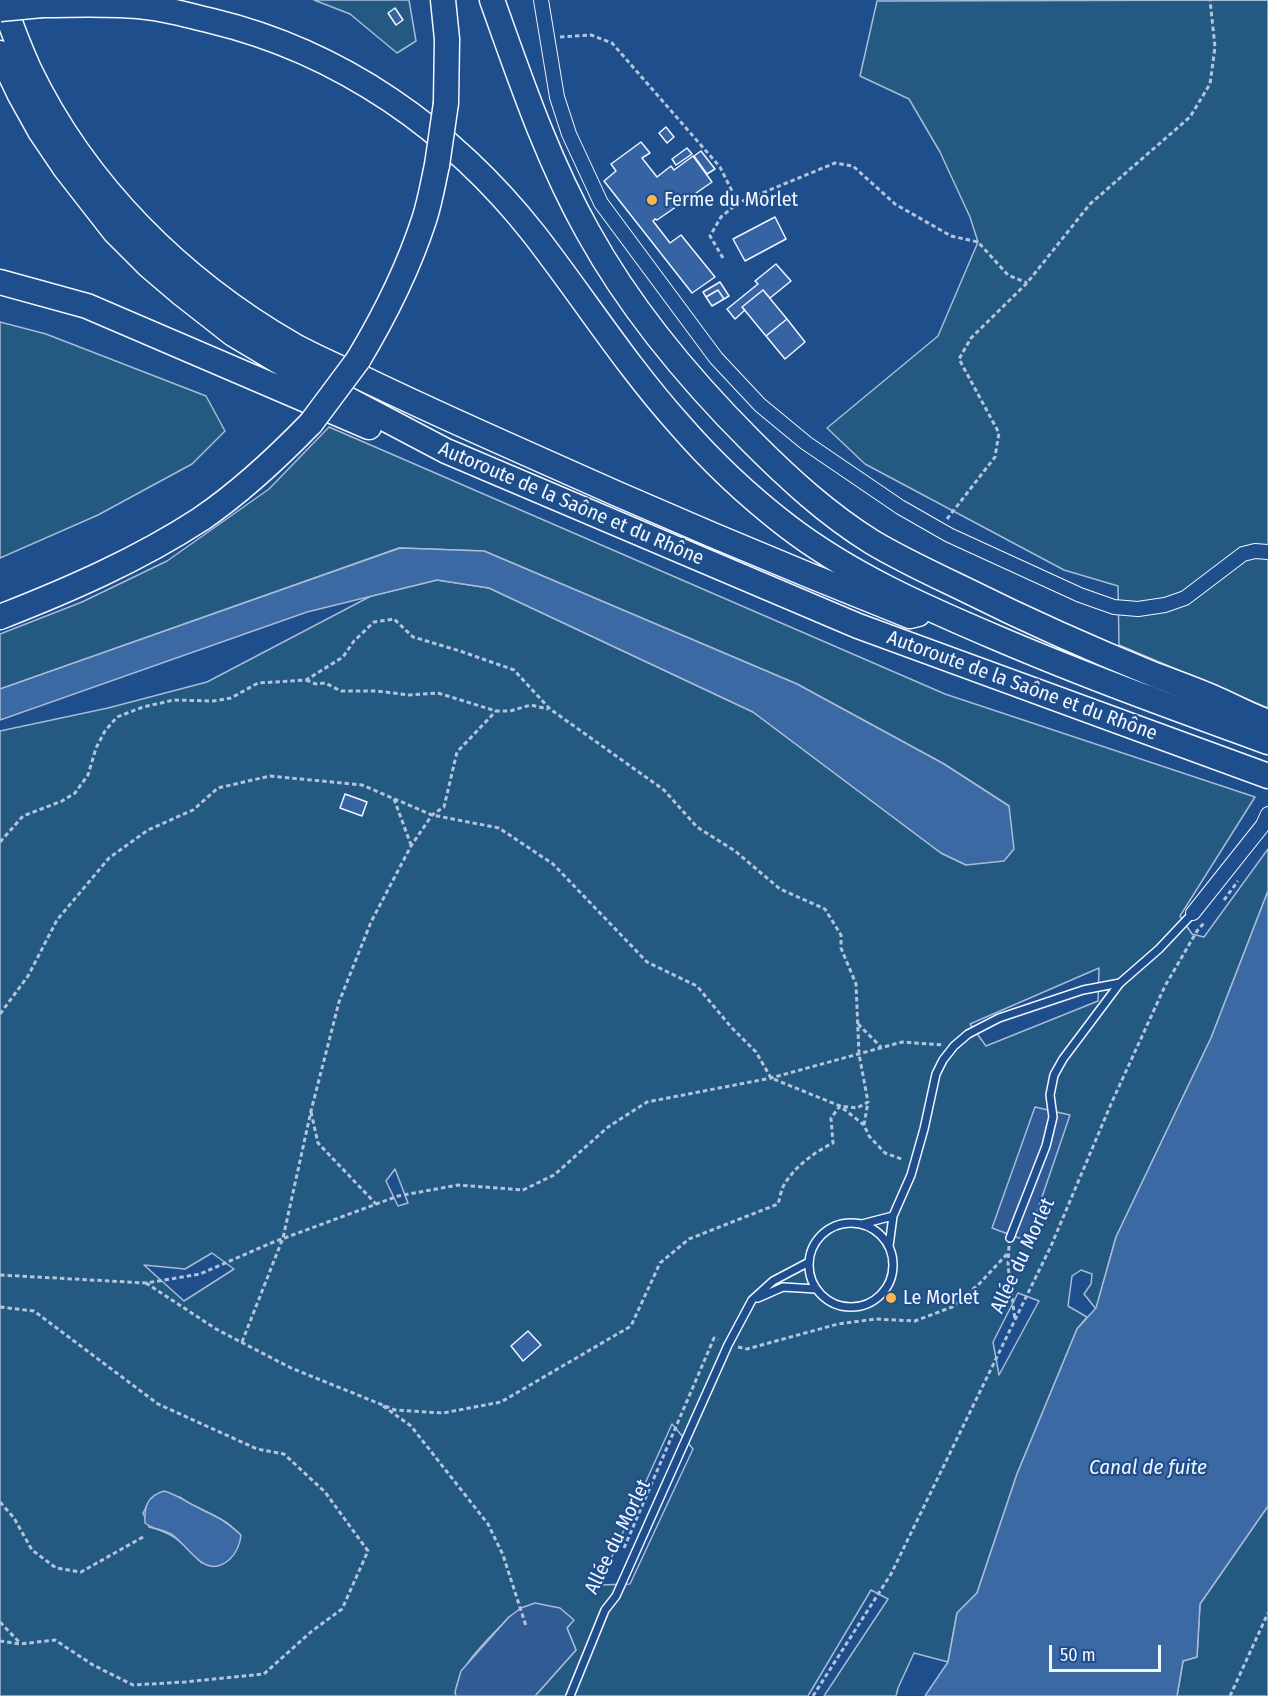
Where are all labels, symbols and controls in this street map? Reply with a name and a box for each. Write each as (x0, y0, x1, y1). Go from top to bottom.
place label: Ferme du Morlet (664, 188, 798, 212)
marker: Ferme du Morlet (645, 193, 659, 207)
street label: Autoroute de la Saône et du Rhône (435, 437, 707, 571)
street label: Autoroute de la Saône et du Rhône (884, 626, 1160, 746)
street label: Allée du Morlet (986, 1194, 1060, 1318)
place label: Le Morlet (903, 1286, 979, 1310)
marker: Le Morlet (884, 1291, 898, 1305)
water label: Canal de fuite (1089, 1455, 1207, 1481)
street label: Allée du Morlet (580, 1476, 656, 1598)
scale bar (1052, 1633, 1164, 1671)
text: 50 m (1060, 1644, 1096, 1666)

